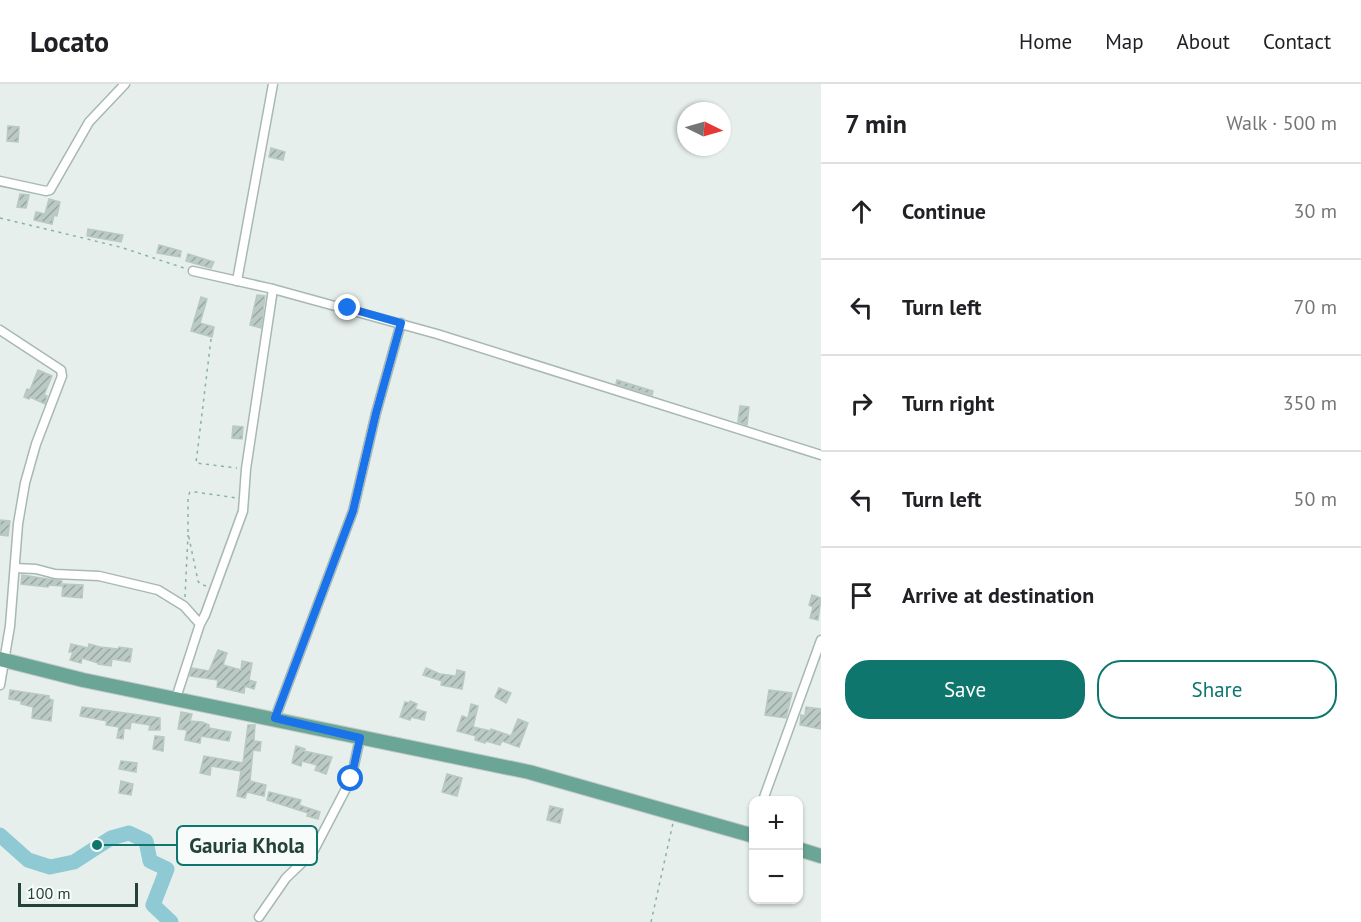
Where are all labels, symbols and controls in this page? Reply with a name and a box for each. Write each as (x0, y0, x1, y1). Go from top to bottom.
text: Locato (30, 23, 109, 60)
text: Home (1019, 28, 1072, 55)
text: Map (1105, 28, 1144, 55)
text: About (1177, 28, 1230, 55)
text: Contact (1263, 28, 1331, 55)
north arrow (677, 102, 731, 156)
text: 7 min (845, 107, 907, 140)
text: Walk · 500 m (1226, 110, 1337, 136)
icon: ahead (845, 195, 878, 228)
text: Continue (902, 197, 986, 225)
text: 30 m (1294, 198, 1337, 224)
icon: left (845, 291, 878, 324)
text: Turn left (902, 293, 982, 321)
route end (334, 294, 360, 320)
text: 70 m (1294, 294, 1337, 320)
icon: right (845, 387, 878, 420)
text: Turn right (902, 389, 994, 417)
text: 350 m (1283, 390, 1337, 416)
icon: left (845, 483, 878, 516)
text: Turn left (902, 485, 982, 513)
text: 50 m (1294, 486, 1337, 512)
icon: arrive (845, 579, 878, 612)
text: Arrive at destination (902, 581, 1094, 609)
button: Save (845, 660, 1085, 719)
button: Share (1097, 660, 1337, 719)
route start (337, 765, 363, 791)
map controls (749, 796, 803, 904)
button: + (749, 796, 803, 850)
callout: Gauria Khola (177, 826, 317, 865)
text: Gauria Khola (189, 832, 305, 859)
button: − (749, 850, 803, 904)
scale bar (18, 880, 138, 908)
text: 100 m (27, 883, 70, 903)

